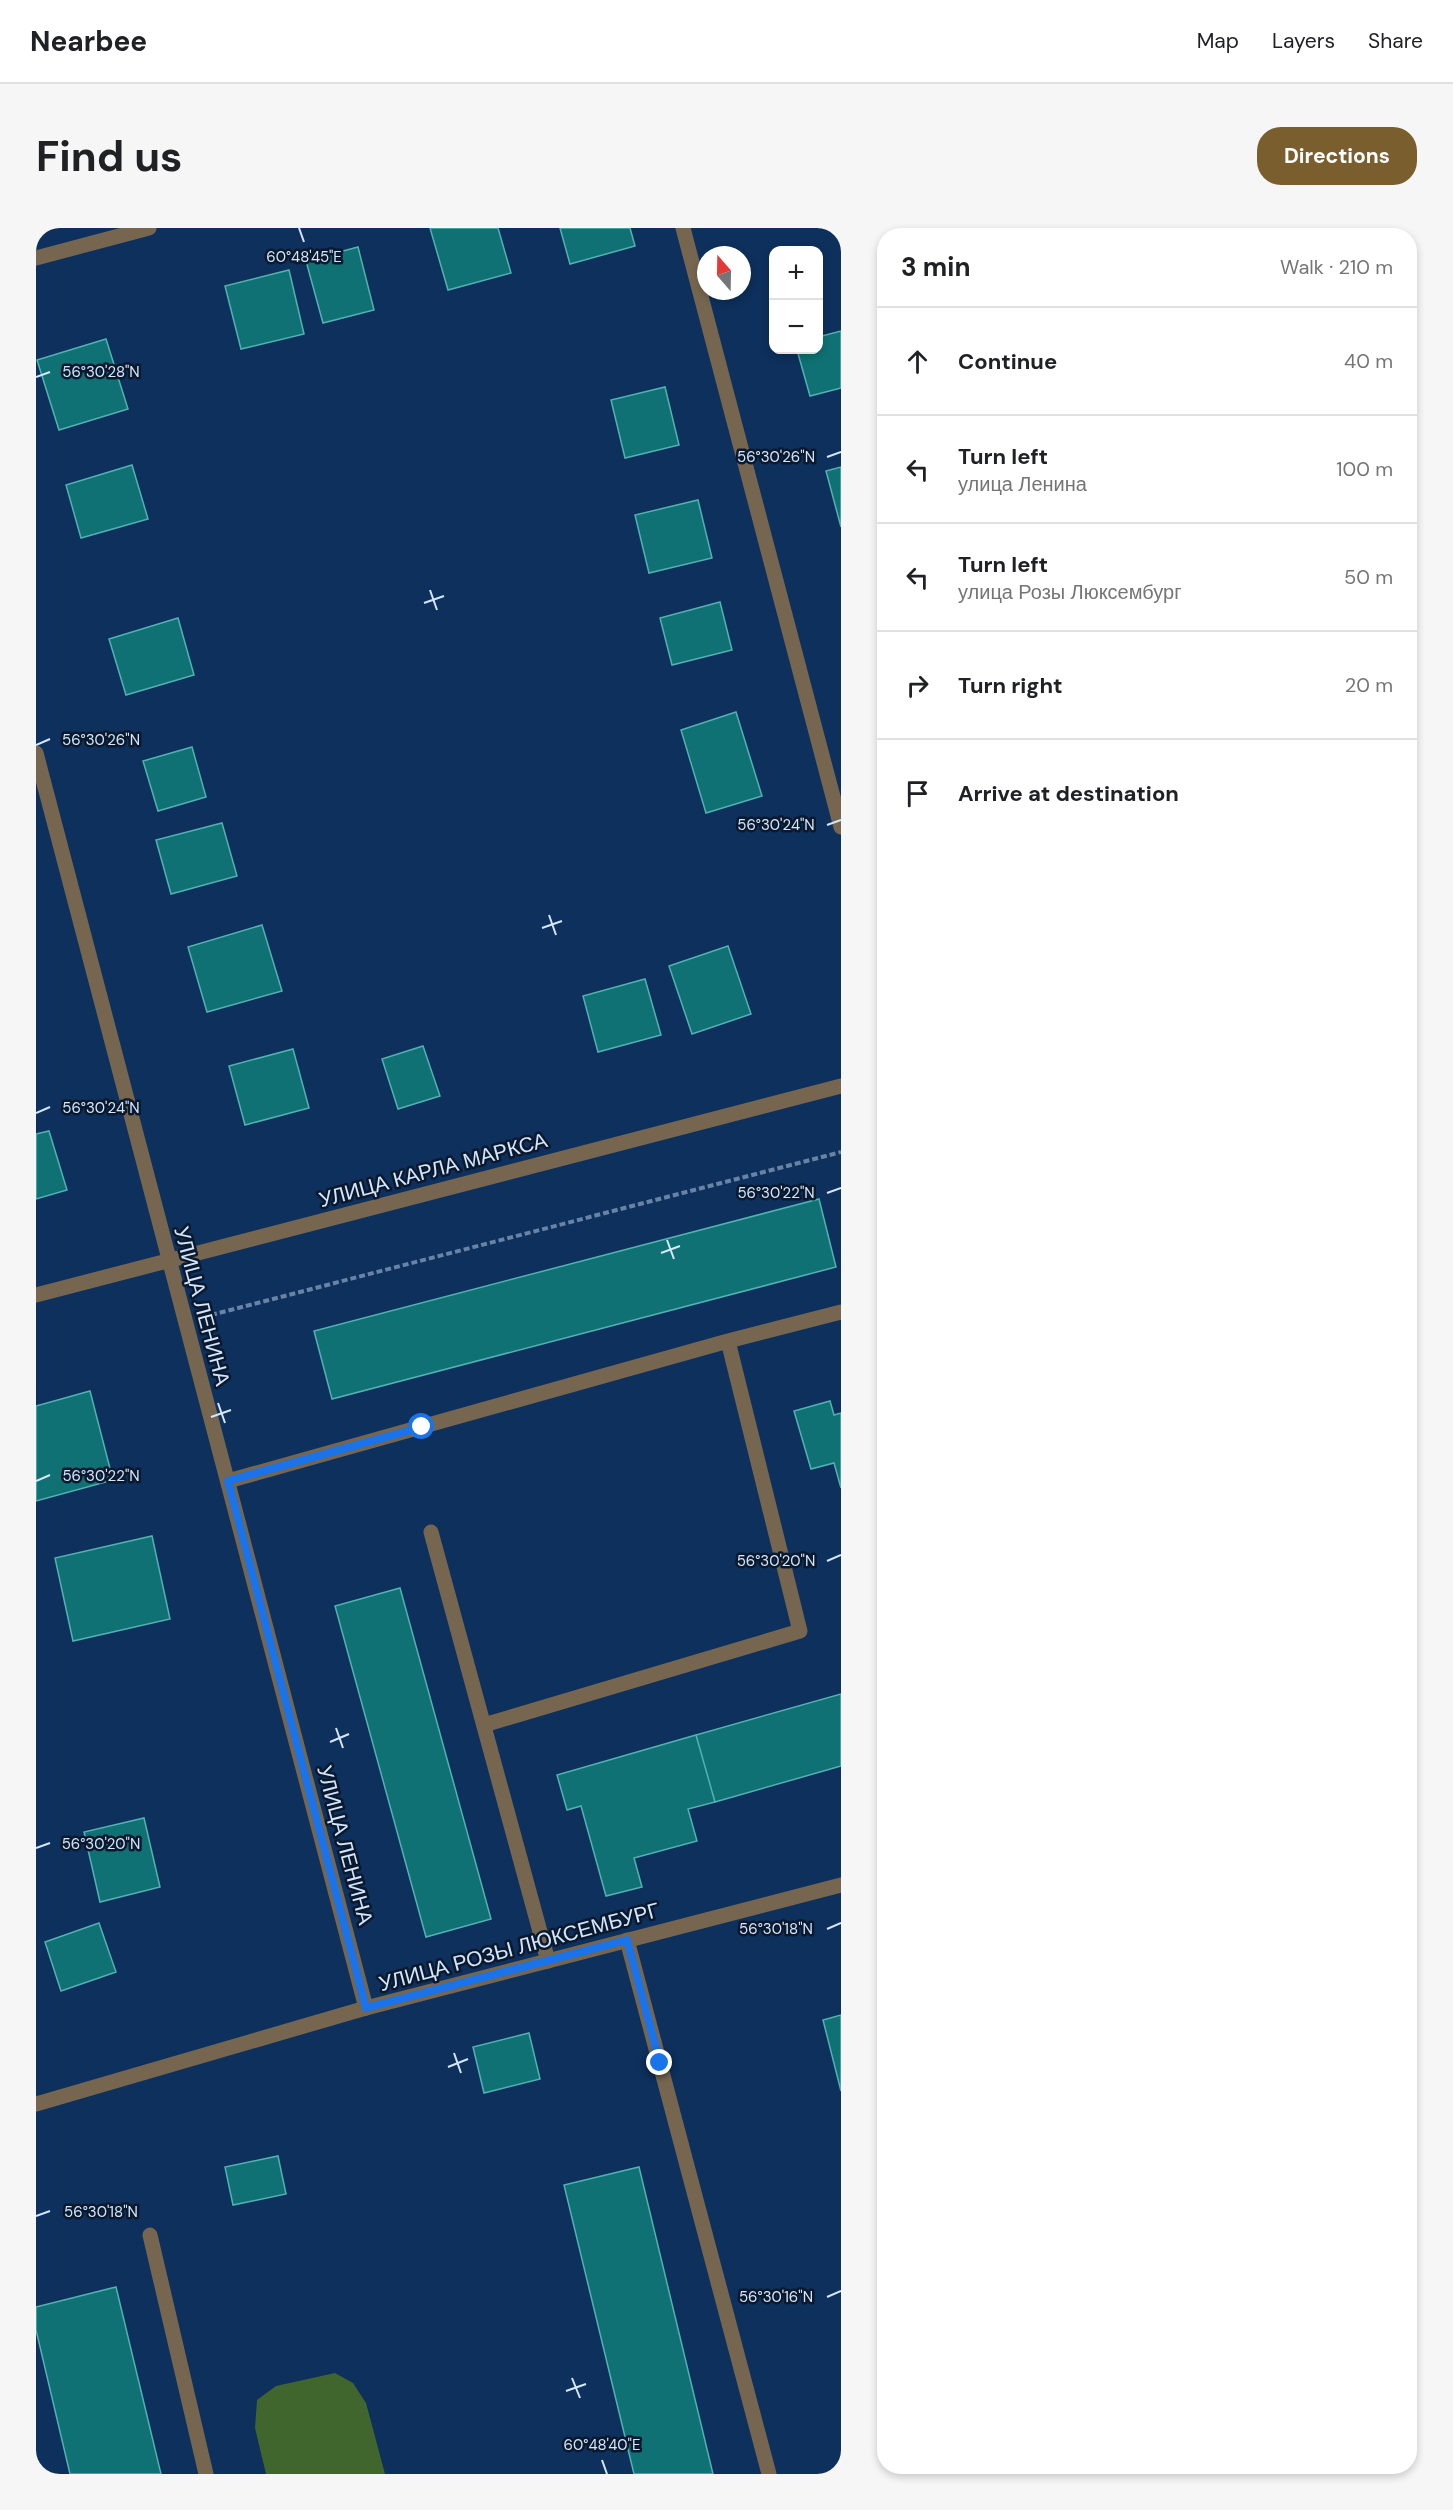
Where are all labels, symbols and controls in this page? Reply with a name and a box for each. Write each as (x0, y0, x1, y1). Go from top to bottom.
text: Nearbee (30, 23, 147, 60)
text: Map (1197, 27, 1239, 55)
text: Layers (1272, 27, 1335, 55)
text: Share (1368, 27, 1423, 55)
button: Directions (1257, 127, 1417, 185)
text: Find us (36, 129, 182, 184)
north arrow (697, 246, 751, 300)
map controls (769, 246, 823, 354)
button: + (769, 246, 823, 300)
text: 60°48'45"E (266, 247, 342, 267)
text: 3 min (901, 250, 970, 284)
text: Walk · 210 m (1280, 254, 1393, 280)
button: − (769, 300, 823, 354)
icon: ahead (901, 345, 934, 378)
text: Continue (958, 347, 1057, 376)
text: 40 m (1344, 348, 1393, 374)
text: 56°30'28"N (62, 362, 140, 382)
text: Turn left (958, 442, 1048, 471)
text: 56°30'26"N (737, 447, 815, 467)
icon: left (901, 453, 934, 486)
text: 100 m (1336, 456, 1393, 482)
text: улица Ленина (958, 471, 1087, 497)
text: Turn left (958, 550, 1048, 579)
icon: left (901, 561, 934, 594)
text: 50 m (1344, 564, 1393, 590)
text: улица Розы Люксембург (958, 579, 1181, 605)
icon: right (901, 669, 934, 702)
text: Turn right (958, 671, 1063, 700)
text: 20 m (1345, 672, 1393, 698)
text: 56°30'26"N (62, 730, 140, 750)
icon: arrive (901, 777, 934, 810)
text: Arrive at destination (958, 779, 1179, 808)
text: 56°30'24"N (737, 815, 815, 835)
text: 56°30'24"N (62, 1098, 140, 1118)
street label: УЛИЦА КАРЛА МАРКСА (316, 1126, 550, 1214)
text: 56°30'22"N (737, 1183, 815, 1203)
street label: УЛИЦА ЛЕНИНА (167, 1223, 237, 1389)
route start (408, 1413, 434, 1439)
text: 56°30'22"N (62, 1466, 140, 1486)
text: 56°30'20"N (737, 1551, 815, 1571)
street label: УЛИЦА ЛЕНИНА (310, 1762, 380, 1928)
text: 56°30'20"N (62, 1834, 140, 1854)
street label: УЛИЦА РОЗЫ ЛЮКСЕМБУРГ (376, 1896, 662, 1998)
text: 56°30'18"N (739, 1919, 813, 1939)
route end (646, 2049, 672, 2075)
text: 56°30'18"N (64, 2202, 138, 2222)
text: 56°30'16"N (739, 2287, 813, 2307)
text: 60°48'40"E (564, 2435, 640, 2455)

